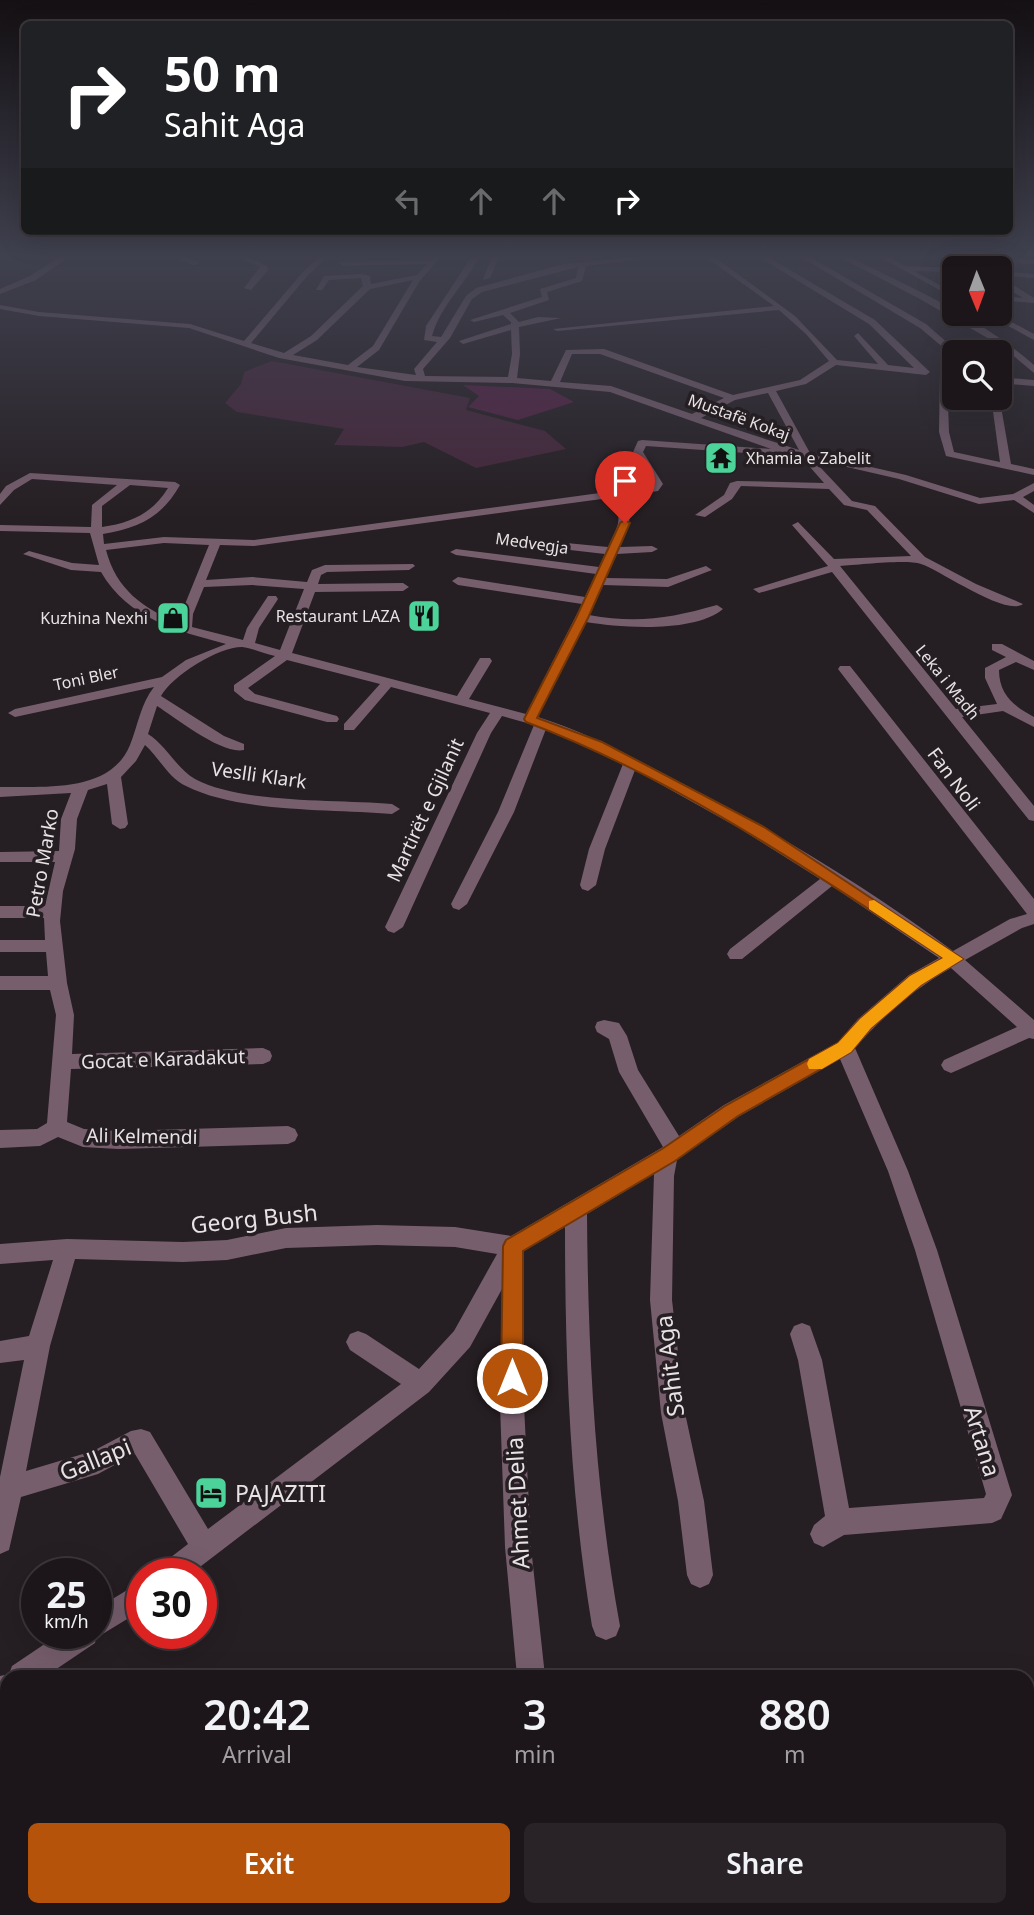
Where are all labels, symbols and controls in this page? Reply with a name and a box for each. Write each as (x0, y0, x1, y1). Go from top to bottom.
text: 50 m (164, 40, 281, 106)
icon: right (49, 49, 140, 140)
text: Sahit Aga (164, 103, 306, 146)
icon: left (389, 182, 427, 220)
icon: ahead (462, 182, 500, 220)
icon: ahead (535, 182, 573, 220)
icon: right (608, 182, 646, 220)
north arrow (942, 256, 1012, 326)
map controls (942, 256, 1012, 410)
button: search (942, 340, 1012, 410)
street label: Mustafë Kokaj (685, 388, 793, 446)
temple icon: Xhamia e Zabelit (702, 439, 740, 477)
place label: Xhamia e Zabelit (746, 447, 871, 469)
pin (595, 451, 655, 523)
icon: arrive (606, 462, 644, 500)
street label: Medvegja (494, 527, 570, 559)
restaurant icon: Restaurant LAZA (405, 597, 443, 635)
shop icon: Kuzhina Nexhi (154, 599, 192, 637)
place label: Restaurant LAZA (276, 605, 401, 627)
place label: Kuzhina Nexhi (40, 607, 148, 629)
street label: Leka i Madh (911, 640, 985, 724)
street label: Toni Bler (52, 660, 121, 696)
street label: Martirët e Gjilanit (380, 734, 470, 886)
street label: Fan Noli (922, 742, 986, 816)
street label: Veslli Klark (210, 755, 308, 795)
street label: Petro Marko (20, 806, 64, 920)
street label: Gocat e Karadakut (80, 1043, 246, 1075)
street label: Ali Kelmendi (86, 1122, 198, 1150)
street label: Georg Bush (189, 1195, 319, 1241)
street label: Sahit Aga (647, 1314, 691, 1418)
position arrow (475, 1341, 549, 1415)
street label: Artana (957, 1402, 1009, 1480)
street label: Gallapi (54, 1430, 136, 1488)
street label: Ahmet Delia (498, 1436, 536, 1570)
hotel icon: PAJAZITI (192, 1474, 230, 1512)
place label: PAJAZITI (235, 1477, 326, 1509)
speed limit sign: 30 (126, 1558, 217, 1649)
text: 25 (46, 1571, 87, 1618)
text: km/h (44, 1609, 89, 1633)
text: 20:42 (203, 1685, 311, 1742)
text: 3 (523, 1685, 547, 1742)
text: 880 (759, 1685, 831, 1742)
text: Arrival (222, 1738, 292, 1770)
text: min (514, 1738, 556, 1770)
text: m (784, 1738, 806, 1770)
button: Exit (28, 1823, 510, 1903)
button: Share (524, 1823, 1006, 1903)

